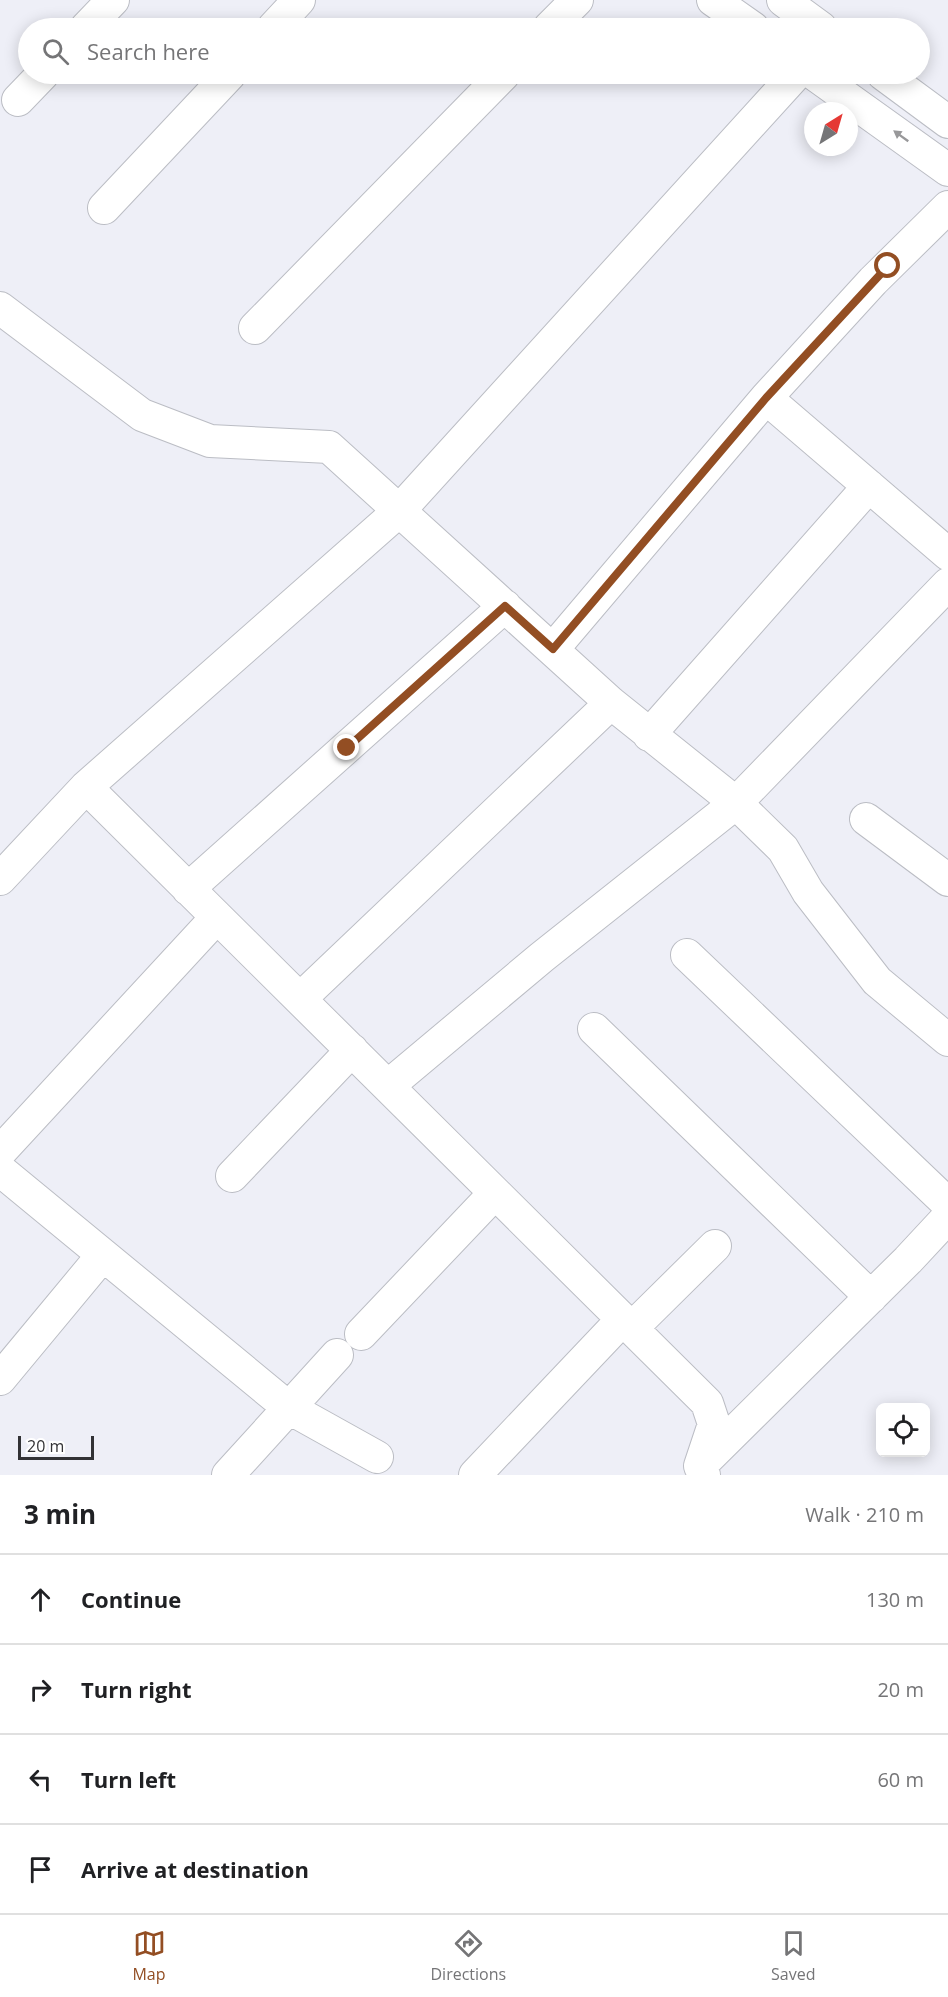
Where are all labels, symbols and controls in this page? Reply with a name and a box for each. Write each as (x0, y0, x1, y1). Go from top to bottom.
search box (18, 18, 930, 84)
icon: search (39, 35, 72, 68)
text: Search here (87, 36, 210, 66)
north arrow (804, 102, 858, 156)
one-way arrow (893, 130, 909, 142)
route start (874, 252, 900, 278)
route end (333, 734, 359, 760)
map controls (876, 1403, 930, 1457)
button: locate (876, 1403, 930, 1457)
scale bar (18, 1433, 94, 1460)
text: 20 m (27, 1435, 64, 1457)
text: 3 min (24, 1496, 96, 1532)
text: Walk · 210 m (805, 1501, 924, 1528)
icon: ahead (24, 1583, 57, 1616)
text: Continue (81, 1584, 181, 1614)
text: 130 m (866, 1586, 924, 1613)
icon: right (24, 1673, 57, 1706)
text: Turn right (81, 1674, 192, 1704)
text: 20 m (877, 1676, 924, 1703)
icon: left (24, 1763, 57, 1796)
text: Turn left (81, 1764, 176, 1794)
text: 60 m (877, 1766, 924, 1793)
icon: arrive (24, 1853, 57, 1886)
text: Arrive at destination (81, 1854, 309, 1884)
tab: Map (132, 1927, 166, 1985)
tab: Directions (430, 1927, 506, 1985)
tab: Saved (771, 1927, 816, 1985)

